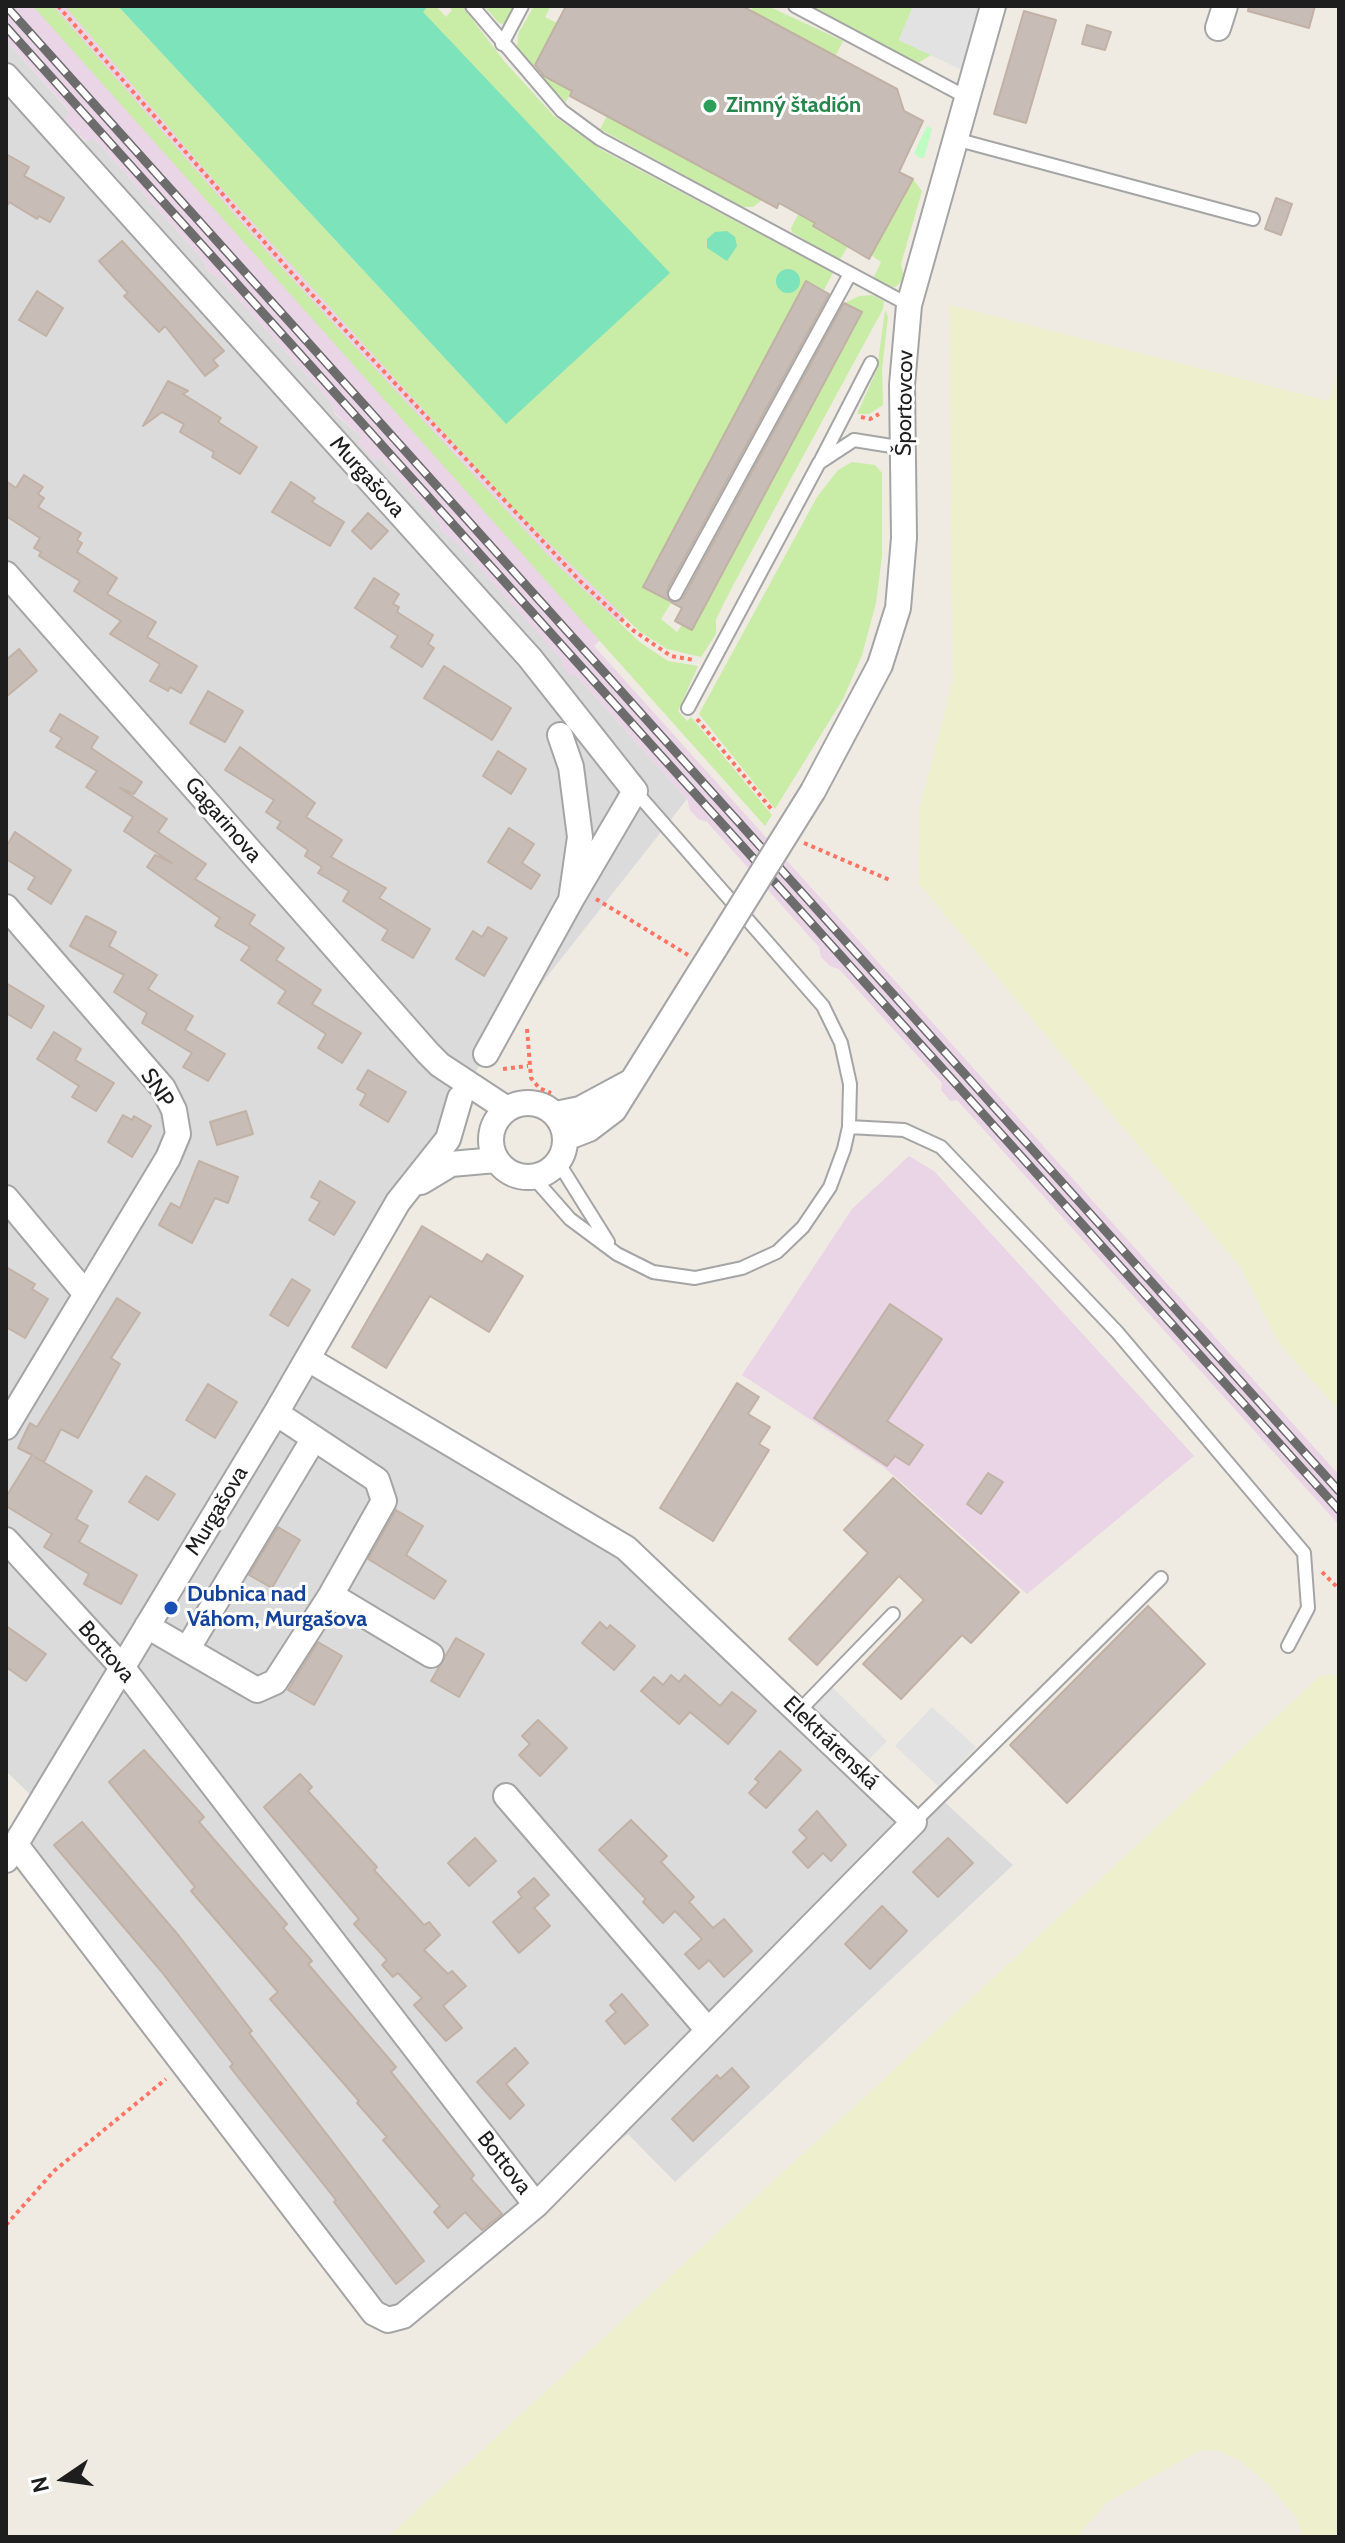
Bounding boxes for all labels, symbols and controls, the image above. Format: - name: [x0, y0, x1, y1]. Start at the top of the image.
- place label: Zimný štadión: [726, 93, 861, 119]
- marker: Zimný štadión: [701, 97, 719, 115]
- street label: Športovcov: [891, 350, 919, 456]
- street label: Murgašova: [324, 431, 410, 523]
- street label: Gagarinova: [179, 772, 267, 868]
- street label: SNP: [135, 1064, 179, 1112]
- street label: Murgašova: [180, 1461, 254, 1561]
- place label: Dubnica nad Váhom, Murgašova: [187, 1582, 367, 1634]
- marker: Dubnica nad Váhom, Murgašova: [162, 1599, 180, 1617]
- street label: Bottova: [72, 1616, 140, 1688]
- street label: Elektrárenská: [778, 1691, 884, 1795]
- street label: Bottova: [471, 2126, 537, 2200]
- north arrow: [24, 2439, 104, 2519]
- text: N: [25, 2474, 55, 2495]

